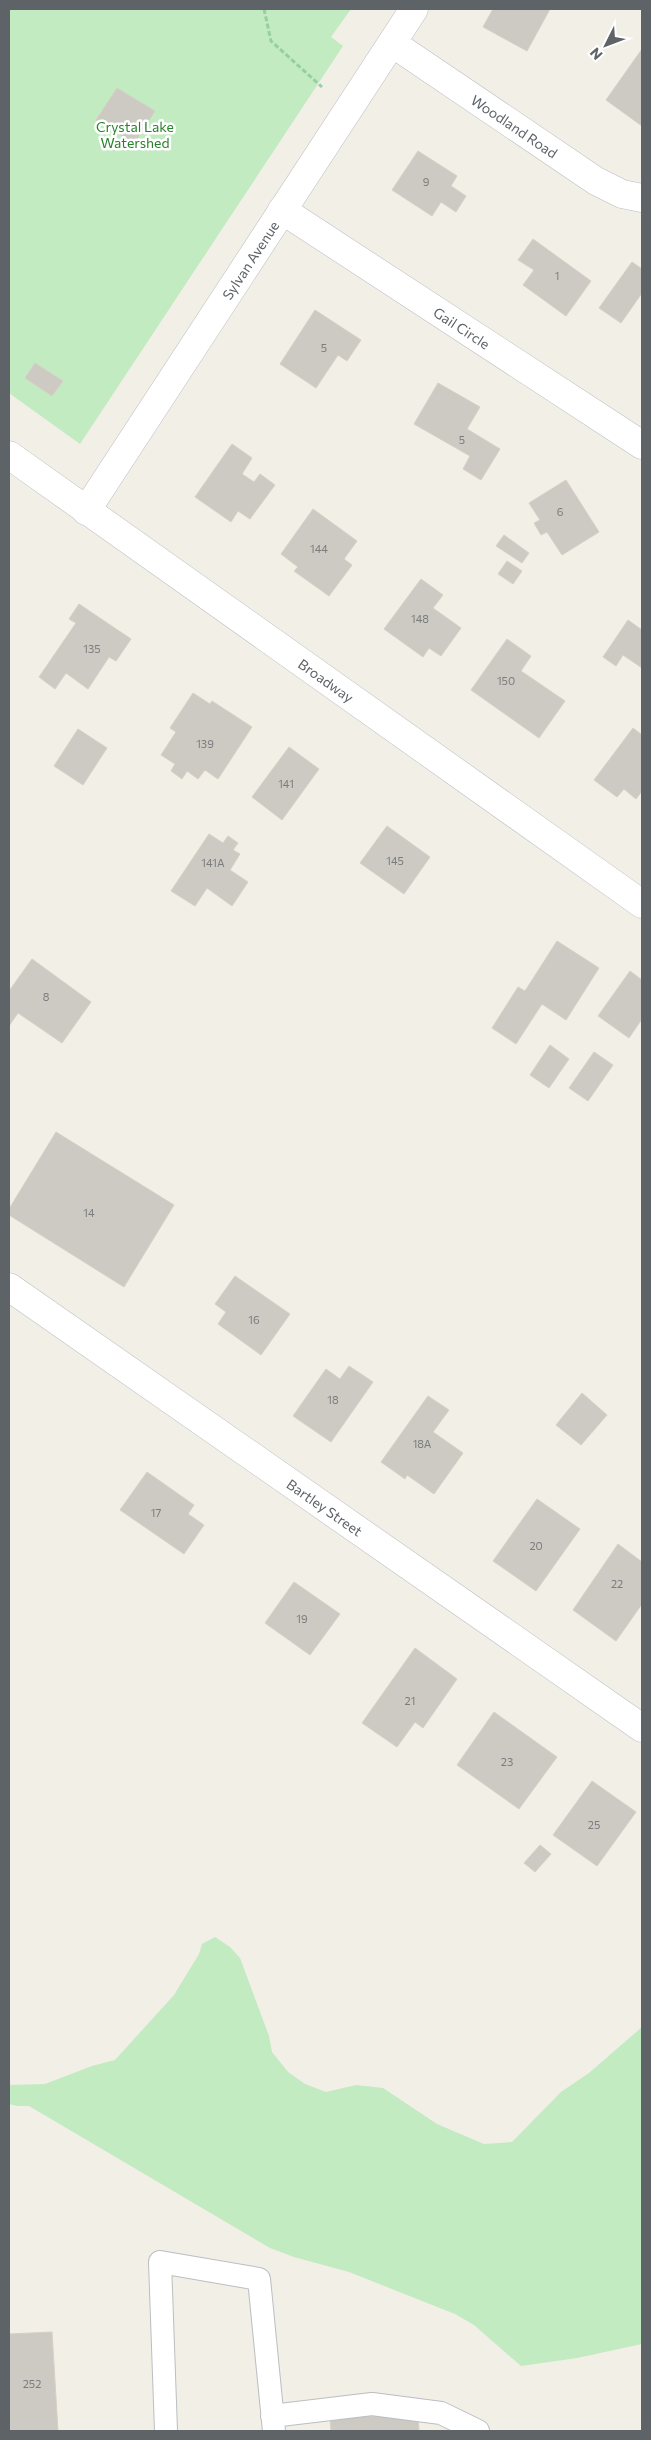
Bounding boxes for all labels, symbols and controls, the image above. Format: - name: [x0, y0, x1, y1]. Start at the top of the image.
- north arrow: [581, 20, 631, 70]
- text: N: [586, 44, 606, 64]
- street label: Woodland Road: [468, 91, 561, 161]
- park label: Crystal Lake Watershed: [96, 118, 174, 151]
- house number: 9: [423, 175, 430, 188]
- street label: Sylvan Avenue: [218, 217, 282, 302]
- house number: 1: [555, 269, 559, 282]
- street label: Gail Circle: [431, 303, 493, 352]
- house number: 5: [321, 341, 327, 354]
- house number: 5: [459, 433, 465, 446]
- house number: 6: [557, 505, 564, 518]
- house number: 144: [310, 542, 328, 555]
- house number: 148: [411, 612, 429, 625]
- house number: 135: [83, 642, 101, 655]
- street label: Broadway: [295, 655, 357, 705]
- house number: 150: [497, 674, 515, 687]
- house number: 139: [196, 737, 214, 750]
- house number: 141: [278, 777, 294, 790]
- house number: 145: [386, 854, 404, 867]
- house number: 141A: [201, 856, 225, 869]
- house number: 8: [43, 990, 50, 1003]
- house number: 14: [83, 1206, 95, 1219]
- house number: 16: [248, 1313, 260, 1326]
- house number: 18: [327, 1393, 339, 1406]
- house number: 18A: [413, 1437, 432, 1450]
- street label: Bartley Street: [284, 1475, 366, 1539]
- house number: 17: [151, 1506, 161, 1519]
- house number: 20: [529, 1539, 543, 1552]
- house number: 22: [611, 1577, 623, 1590]
- house number: 19: [296, 1612, 308, 1625]
- house number: 21: [405, 1694, 415, 1707]
- house number: 23: [501, 1755, 513, 1768]
- house number: 25: [588, 1818, 600, 1831]
- house number: 252: [23, 2377, 41, 2390]

